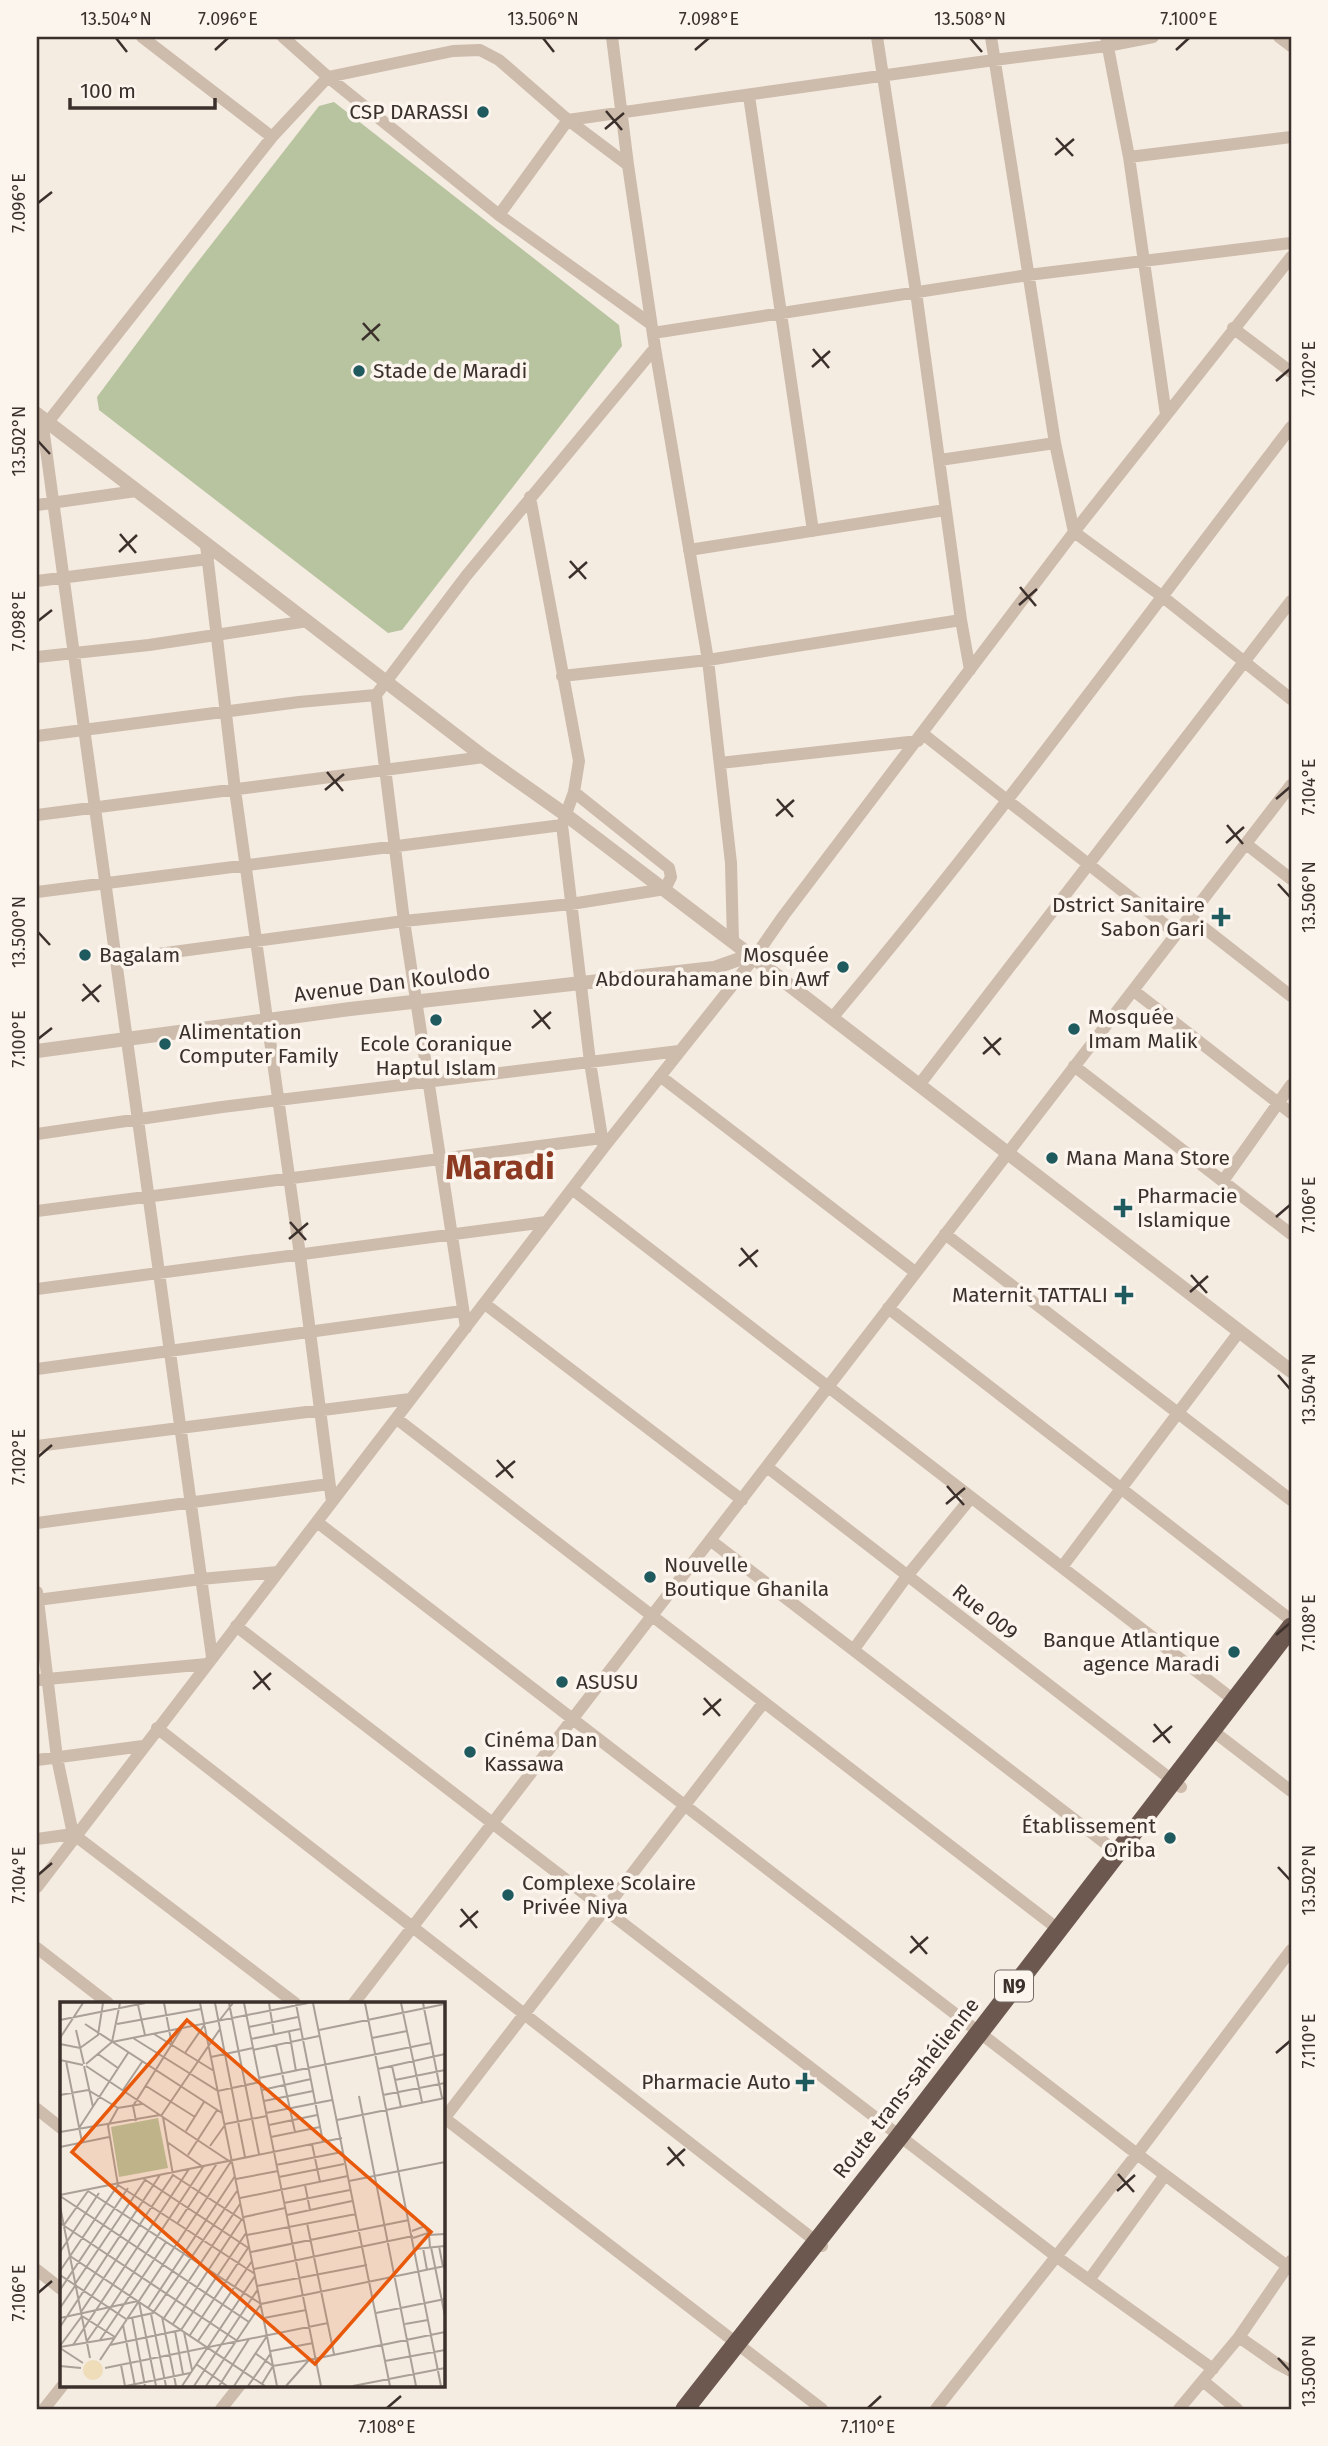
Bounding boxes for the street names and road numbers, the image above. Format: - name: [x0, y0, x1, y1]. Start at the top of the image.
- street label: Avenue Dan Koulodo: [292, 958, 492, 1008]
- street label: Rue 009: [947, 1578, 1023, 1646]
- road number: N9: [995, 1970, 1033, 2002]
- street label: Route trans-sahélienne: [827, 1992, 985, 2184]

